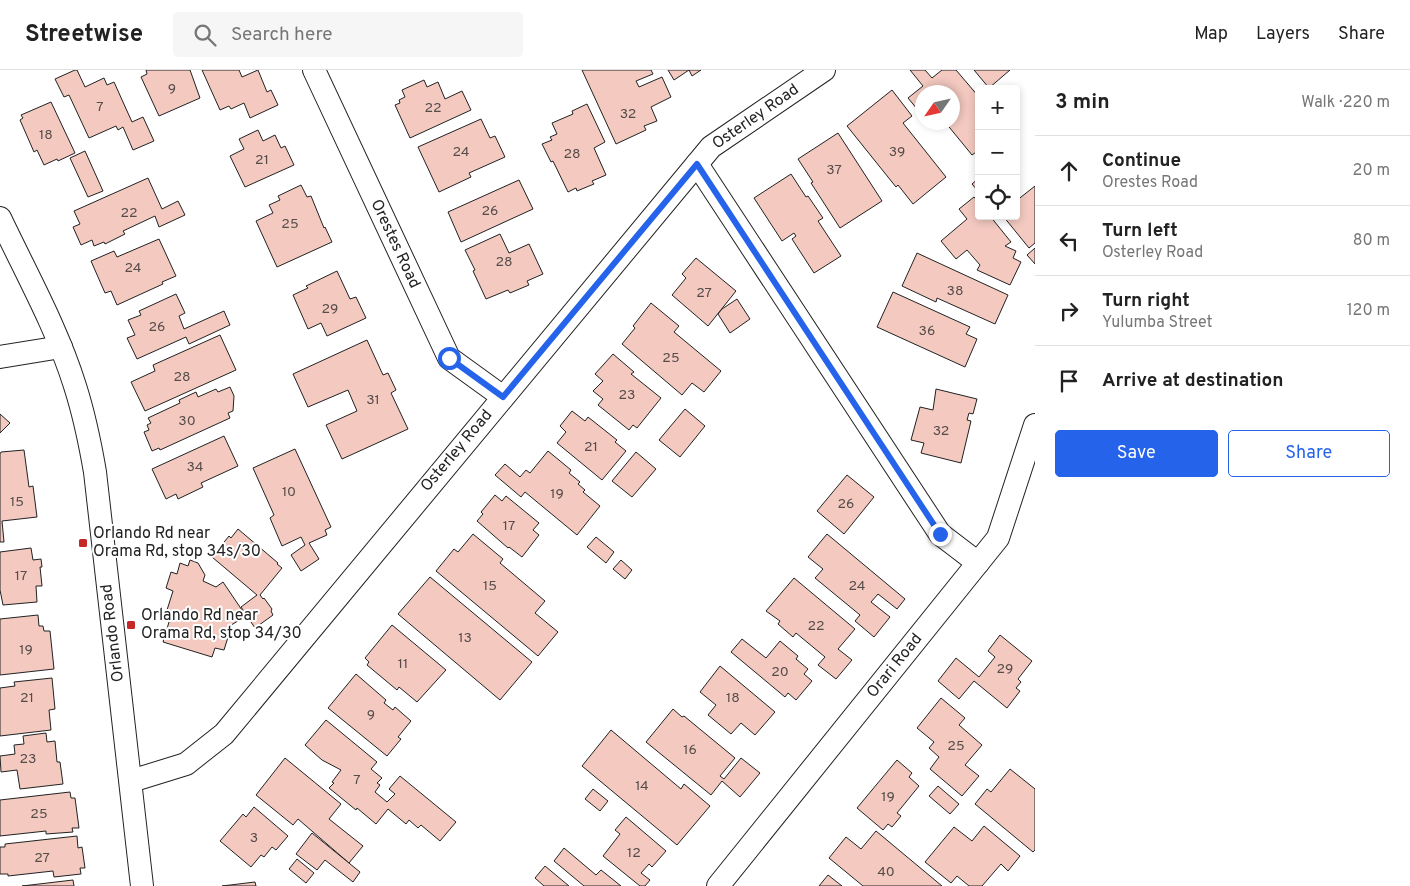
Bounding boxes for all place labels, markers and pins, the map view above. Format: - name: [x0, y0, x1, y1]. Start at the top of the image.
- place label: Orlando Rd near Orama Rd, stop 34s/30: [93, 524, 261, 562]
- marker: Orlando Rd near Orama Rd, stop 34s/30: [77, 537, 89, 549]
- place label: Orlando Rd near Orama Rd, stop 34/30: [141, 606, 302, 644]
- marker: Orlando Rd near Orama Rd, stop 34/30: [125, 619, 137, 631]

